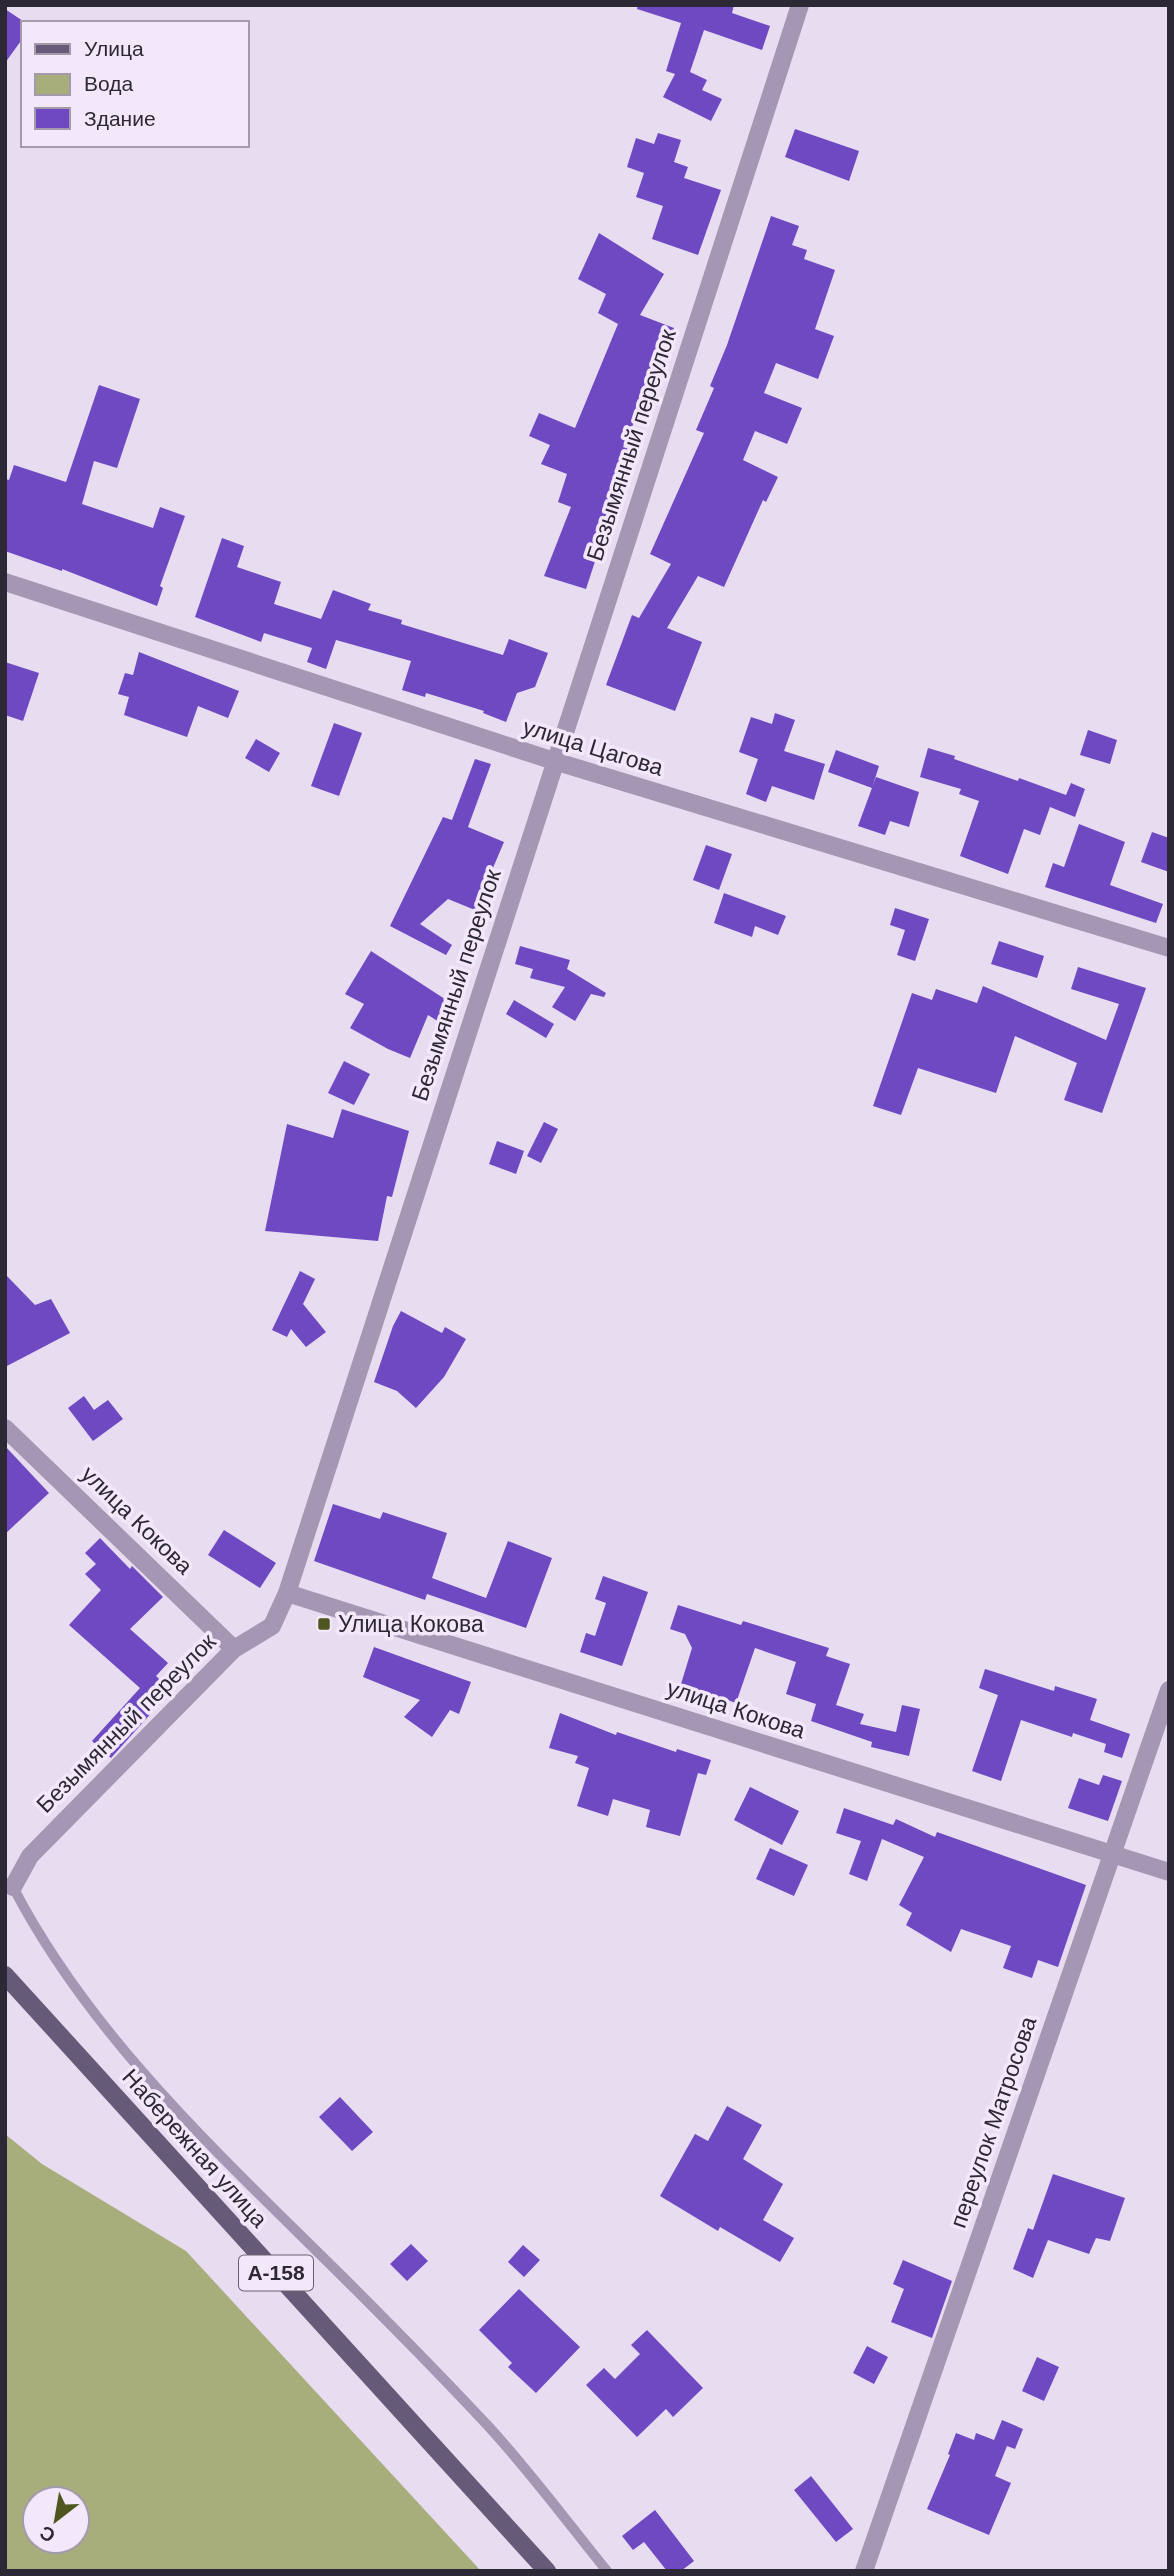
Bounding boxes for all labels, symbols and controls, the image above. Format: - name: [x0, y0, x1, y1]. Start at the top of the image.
- legend: [21, 21, 248, 147]
- text: Улица: [84, 37, 144, 60]
- text: Вода: [84, 72, 133, 95]
- text: Здание: [84, 107, 156, 130]
- street label: Безымянный переулок: [581, 325, 681, 564]
- street label: улица Цагова: [520, 713, 667, 781]
- street label: Безымянный переулок: [406, 865, 506, 1104]
- street label: улица Кокова: [76, 1461, 198, 1579]
- place label: Улица Кокова: [338, 1611, 484, 1637]
- marker: Улица Кокова: [316, 1616, 332, 1632]
- street label: Безымянный переулок: [31, 1628, 221, 1818]
- street label: улица Кокова: [664, 1674, 809, 1744]
- street label: переулок Матросова: [945, 2013, 1041, 2231]
- street label: Набережная улица: [117, 2064, 273, 2232]
- road number: А-158: [239, 2256, 313, 2290]
- north arrow: [21, 2485, 91, 2555]
- text: С: [36, 2521, 59, 2547]

